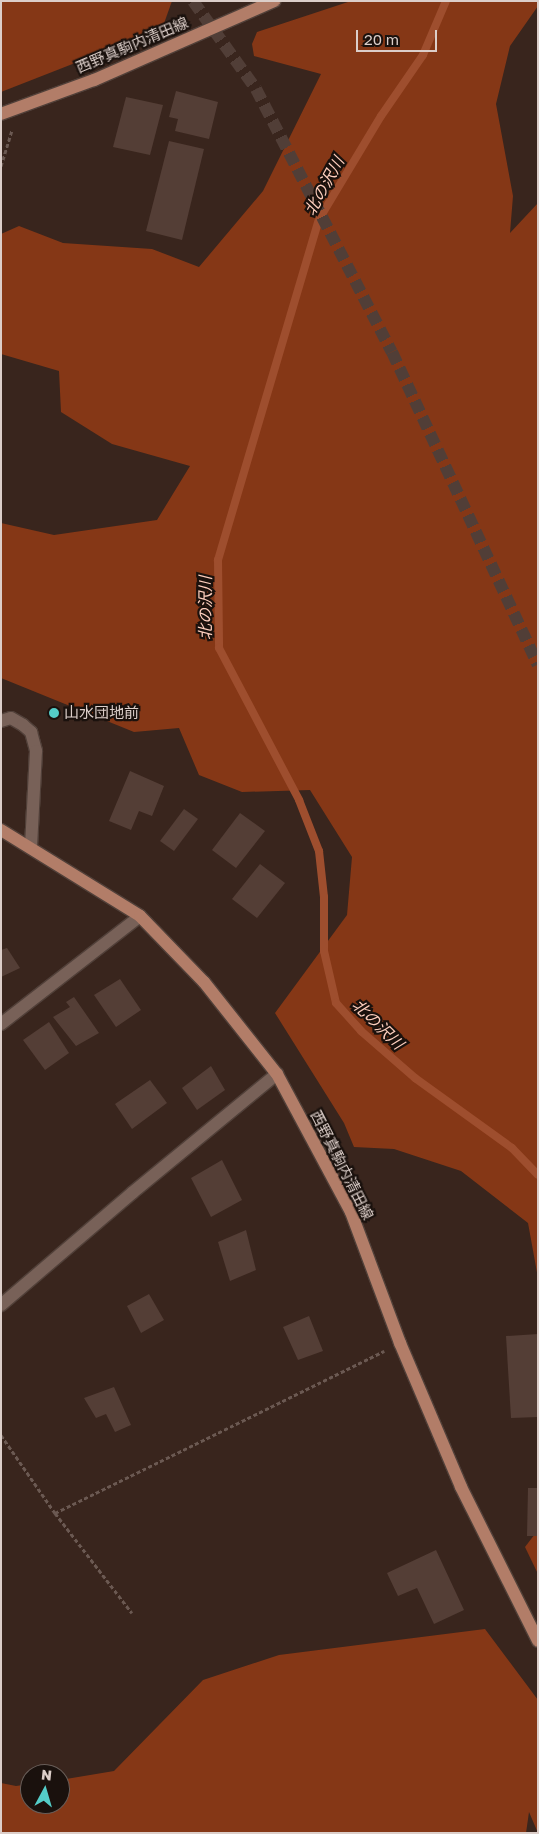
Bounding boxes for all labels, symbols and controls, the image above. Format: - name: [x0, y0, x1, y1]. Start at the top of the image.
- street label: 西野真駒内清田線: [73, 13, 191, 77]
- scale bar: [359, 20, 440, 52]
- text: 20 m: [364, 30, 399, 48]
- water label: 北の沢川: [300, 153, 348, 219]
- water label: 北の沢川: [195, 576, 215, 640]
- place label: 山水団地前: [64, 704, 139, 722]
- marker: 山水団地前: [48, 707, 60, 719]
- water label: 北の沢川: [348, 995, 408, 1053]
- street label: 西野真駒内清田線: [307, 1107, 377, 1223]
- north arrow: [20, 1764, 70, 1814]
- text: N: [40, 1766, 53, 1784]

